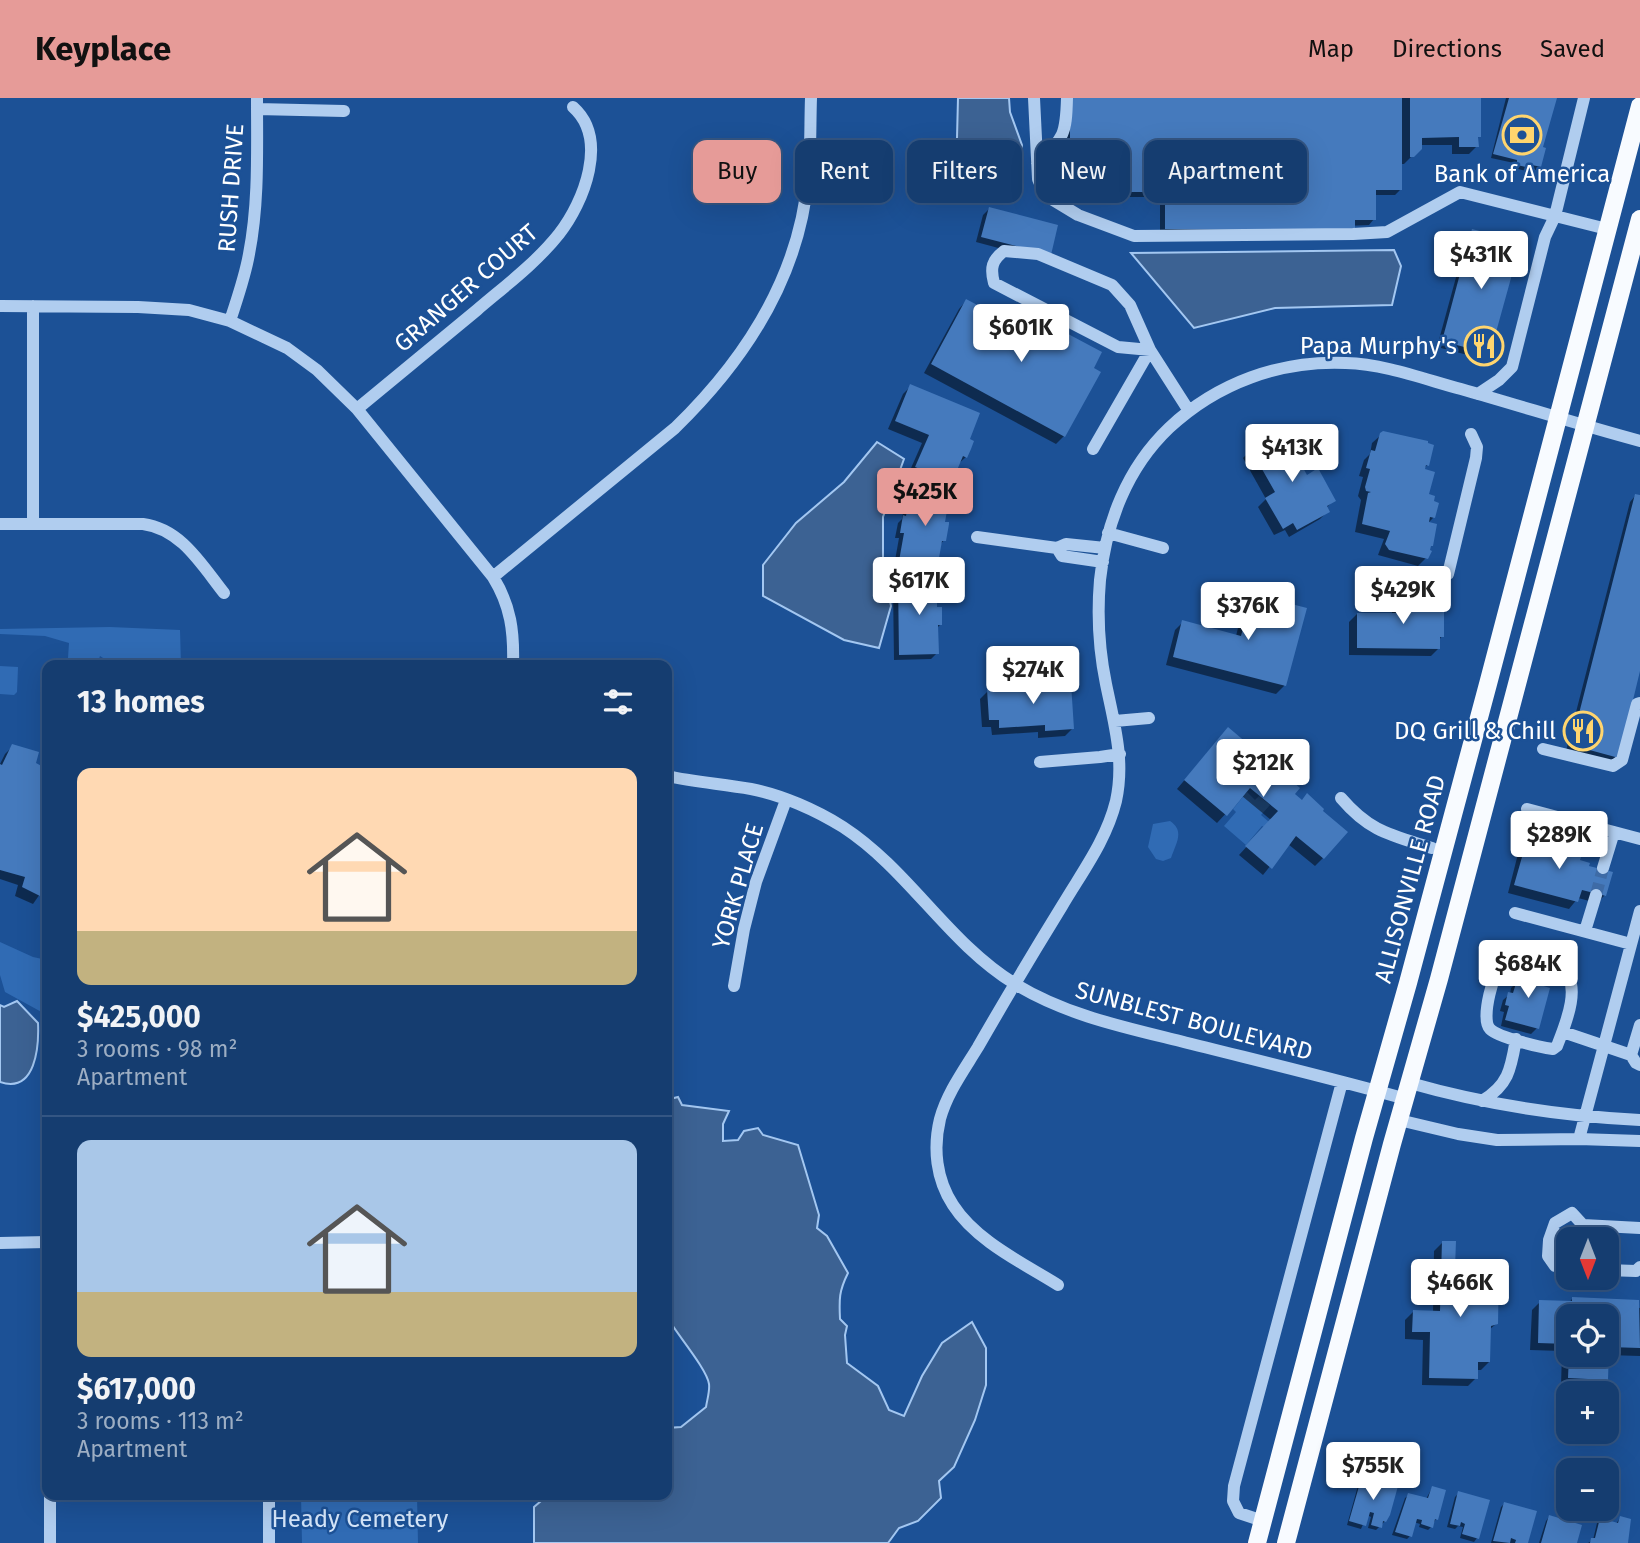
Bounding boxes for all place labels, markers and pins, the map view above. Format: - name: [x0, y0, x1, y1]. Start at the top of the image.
- bank icon: Bank of America: [1501, 114, 1543, 156]
- place label: Bank of America: [1434, 160, 1610, 188]
- pin: $431K: [1432, 232, 1530, 291]
- pin: $601K: [972, 304, 1070, 364]
- restaurant icon: Papa Murphy's: [1463, 325, 1505, 367]
- place label: Papa Murphy's: [1300, 332, 1457, 360]
- pin: $413K: [1243, 424, 1341, 484]
- pin: $425K: [876, 468, 974, 528]
- pin: $617K: [870, 558, 968, 617]
- pin: $429K: [1354, 566, 1452, 626]
- pin: $376K: [1199, 582, 1297, 642]
- pin: $274K: [984, 646, 1082, 706]
- restaurant icon: DQ Grill & Chill: [1562, 710, 1604, 752]
- place label: DQ Grill & Chill: [1394, 717, 1556, 745]
- pin: $212K: [1214, 740, 1312, 799]
- pin: $289K: [1510, 812, 1608, 871]
- pin: $684K: [1479, 940, 1577, 1000]
- pin: $466K: [1411, 1260, 1509, 1319]
- pin: $755K: [1324, 1442, 1422, 1502]

